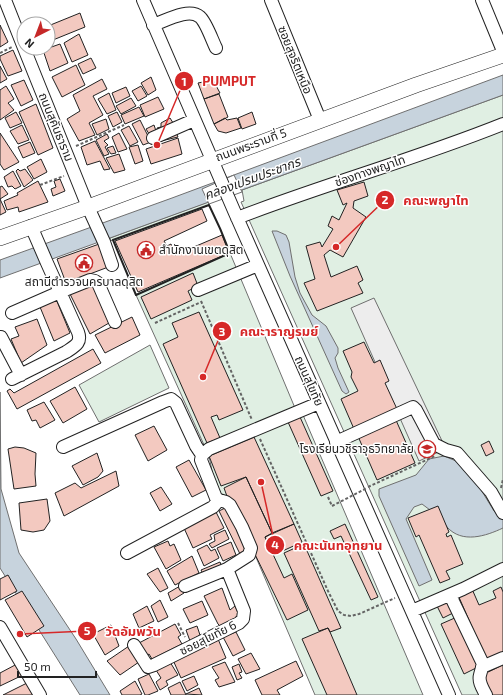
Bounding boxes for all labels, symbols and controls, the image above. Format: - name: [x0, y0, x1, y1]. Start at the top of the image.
- north arrow: [16, 16, 56, 56]
- street label: ซอยสุจริตเหนือ: [275, 24, 316, 96]
- text: N: [22, 36, 36, 51]
- callout: PUMPUT: [174, 69, 264, 94]
- text: PUMPUT: [202, 73, 256, 89]
- text: 1: [181, 74, 187, 88]
- street label: ถนนสุคันธาราม: [36, 90, 77, 163]
- street label: ถนนพระรามที่ 5: [213, 124, 288, 163]
- street label: ช่องทางพญาไท: [333, 151, 407, 189]
- water label: คลองเปรมประชากร: [202, 153, 304, 203]
- callout: คณะพญาไท: [375, 188, 476, 213]
- text: 2: [382, 192, 389, 206]
- text: คณะพญาไท: [403, 192, 469, 208]
- public building icon: สำนักงานเขตดุสิต: [136, 240, 156, 260]
- place label: สำนักงานเขตดุสิต: [159, 242, 243, 257]
- public building icon: สถานีตำรวจนครบาลดุสิต: [74, 253, 94, 273]
- place label: สถานีตำรวจนครบาลดุสิต: [25, 274, 143, 289]
- callout: คณะาราญรมย์: [212, 319, 327, 344]
- text: คณะาราญรมย์: [240, 323, 318, 339]
- text: 3: [219, 324, 226, 338]
- street label: ถนนสุโขทัย: [292, 353, 327, 408]
- school or university icon: โรงเรียนวชิราวุธวิทยาลัย: [417, 439, 437, 459]
- place label: โรงเรียนวชิราวุธวิทยาลัย: [300, 441, 414, 456]
- callout: คณะนันทอุทยาน: [265, 533, 390, 558]
- text: 4: [271, 537, 279, 551]
- text: คณะนันทอุทยาน: [294, 537, 382, 553]
- street label: ซอยสุโขทัย 6: [177, 617, 239, 658]
- callout: วัดอัมพวัน: [77, 619, 169, 644]
- text: 5: [84, 623, 91, 637]
- text: วัดอัมพวัน: [105, 623, 161, 639]
- scale bar: [18, 653, 96, 679]
- text: 50 m: [24, 659, 51, 673]

